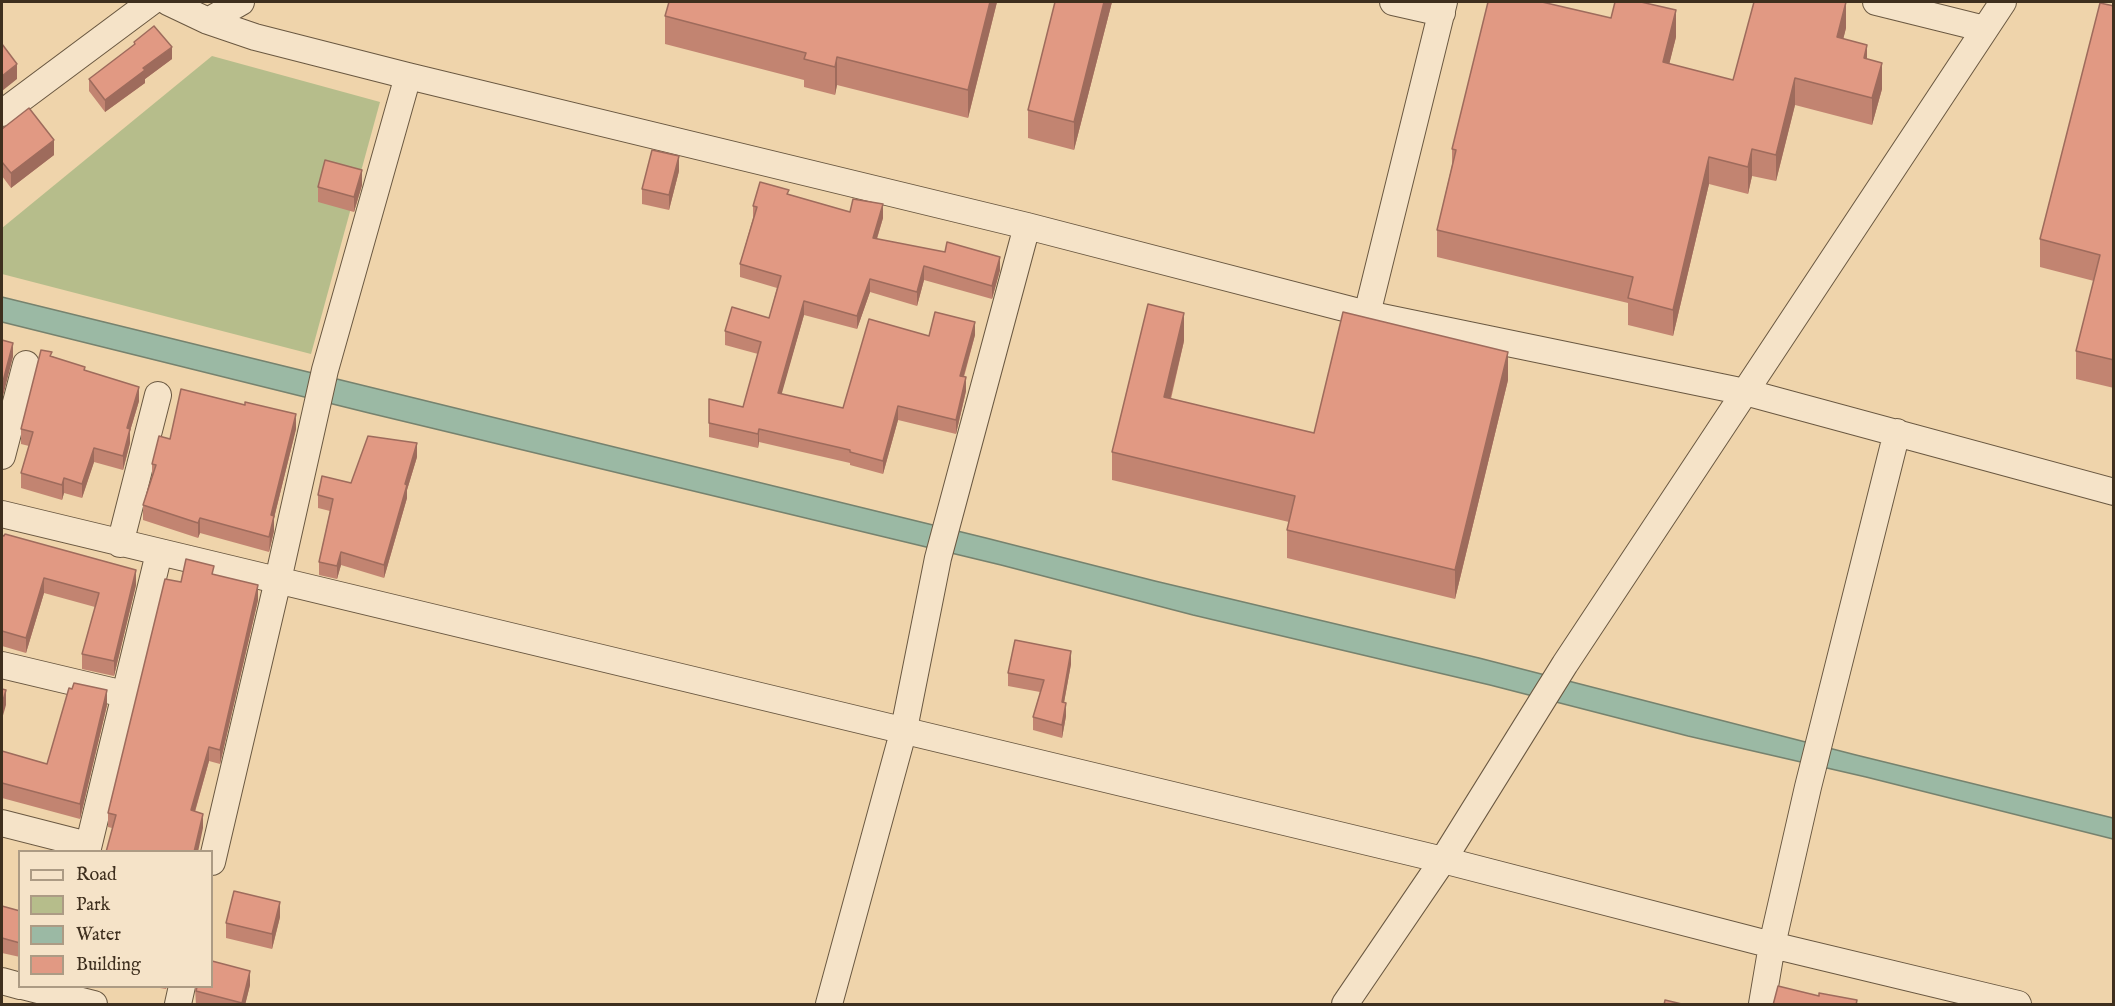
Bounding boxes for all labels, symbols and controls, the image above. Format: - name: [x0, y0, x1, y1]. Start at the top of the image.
- legend: [18, 850, 213, 988]
- text: Road: [76, 864, 117, 887]
- text: Park: [76, 894, 110, 917]
- text: Water: [76, 924, 121, 947]
- text: Building: [76, 954, 141, 977]

